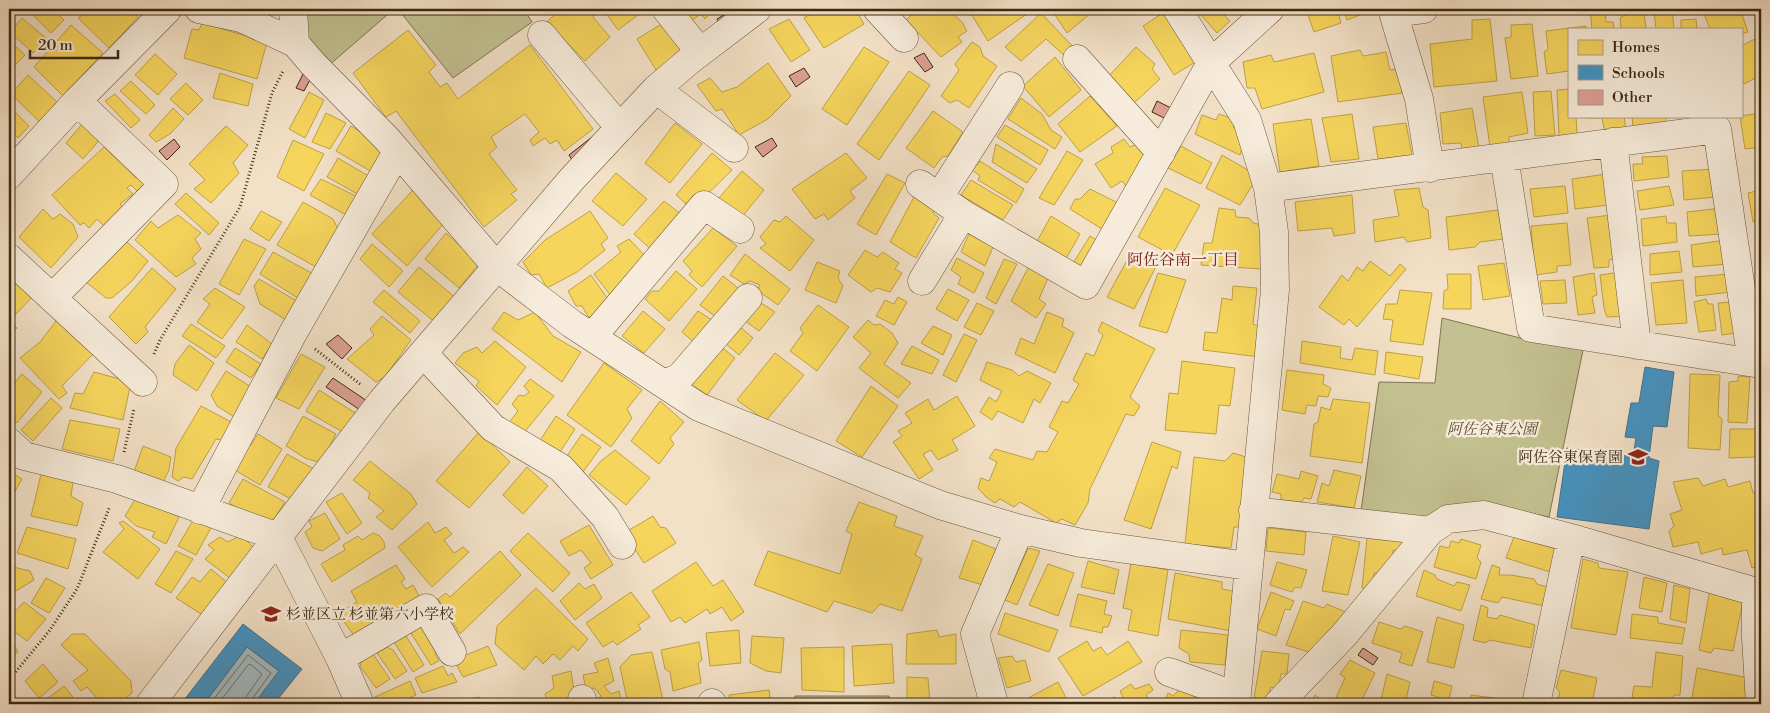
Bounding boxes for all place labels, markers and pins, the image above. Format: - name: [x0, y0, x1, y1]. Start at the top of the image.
- school or university icon: 阿佐谷東保育園: [1627, 446, 1649, 468]
- place label: 阿佐谷東保育園: [1518, 448, 1623, 467]
- school or university icon: 杉並区立 杉並第六小学校: [260, 603, 282, 625]
- place label: 杉並区立 杉並第六小学校: [286, 605, 454, 624]

